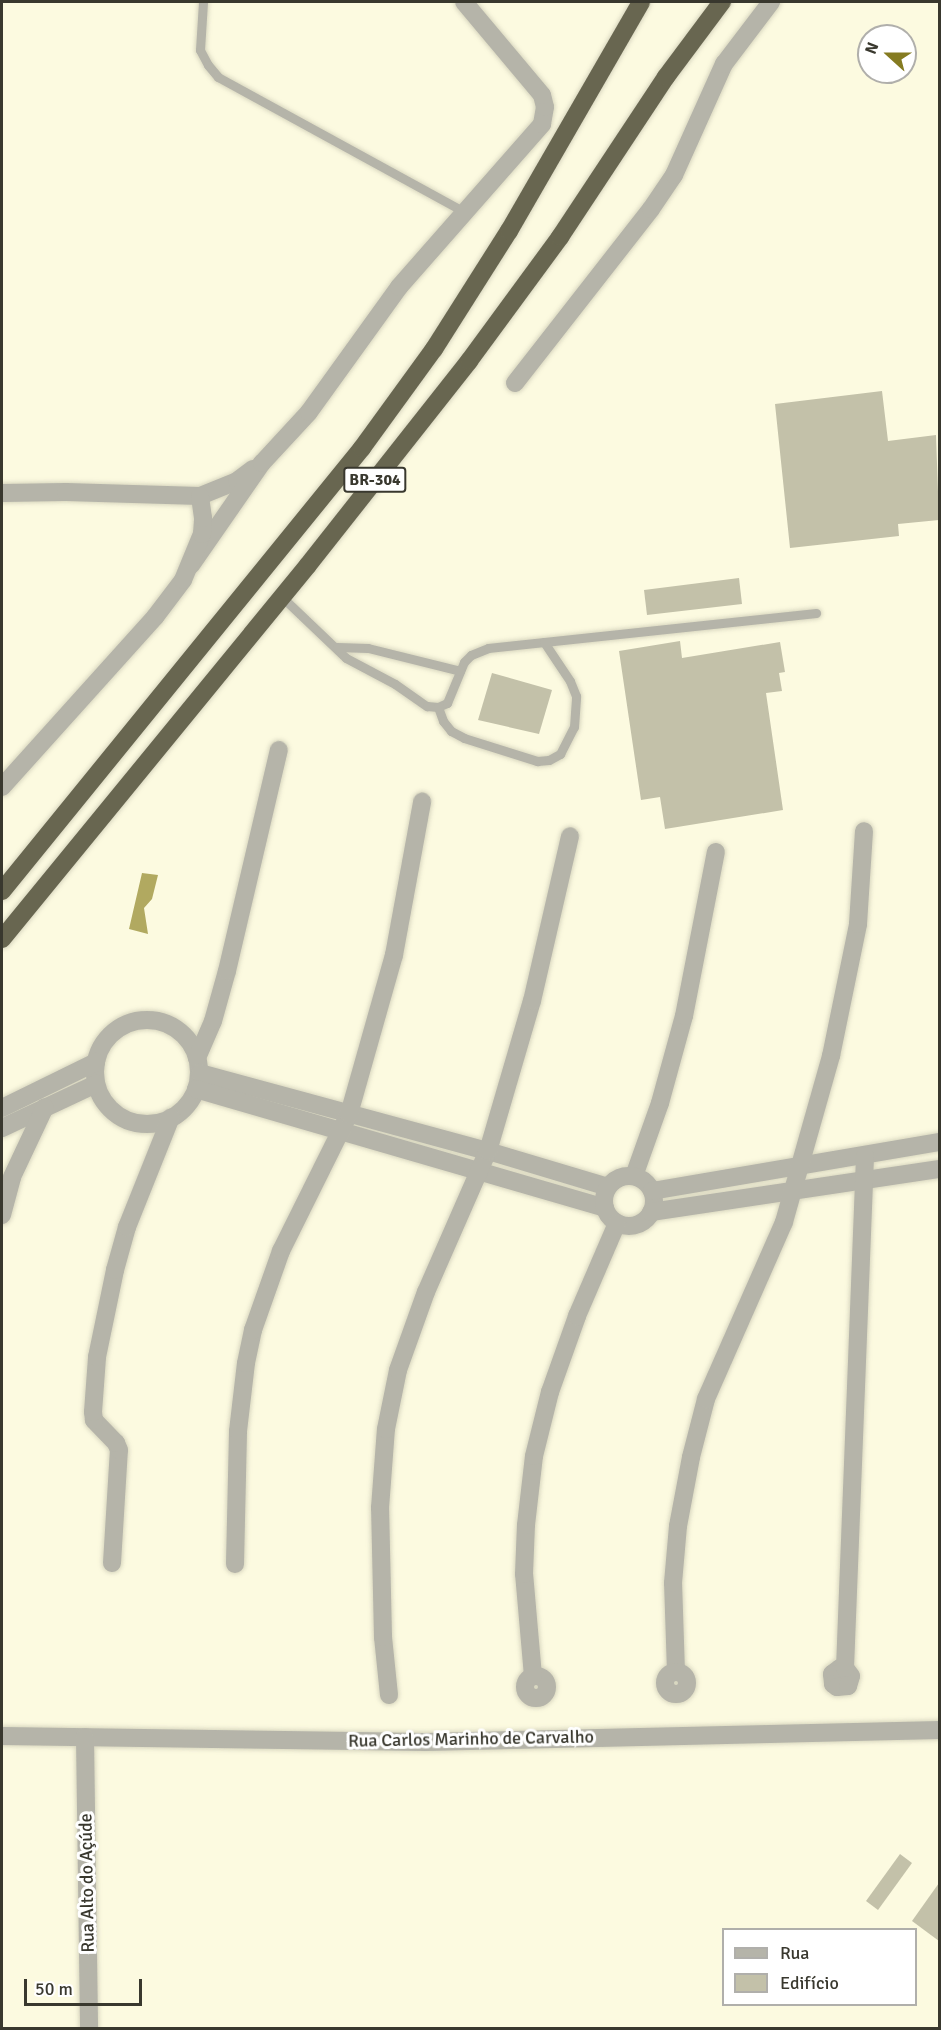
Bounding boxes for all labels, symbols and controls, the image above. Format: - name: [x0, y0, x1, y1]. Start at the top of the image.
- north arrow: [857, 24, 917, 84]
- text: N: [861, 39, 883, 57]
- road number: BR-304: [342, 467, 408, 493]
- street label: Rua Carlos Marinho de Carvalho: [348, 1726, 594, 1752]
- street label: Rua Alto do Açúde: [75, 1813, 99, 1953]
- legend: [722, 1928, 917, 2006]
- text: Rua: [780, 1942, 809, 1964]
- scale bar: [27, 1967, 146, 2005]
- text: Edifício: [780, 1972, 839, 1994]
- text: 50 m: [35, 1978, 73, 2000]

